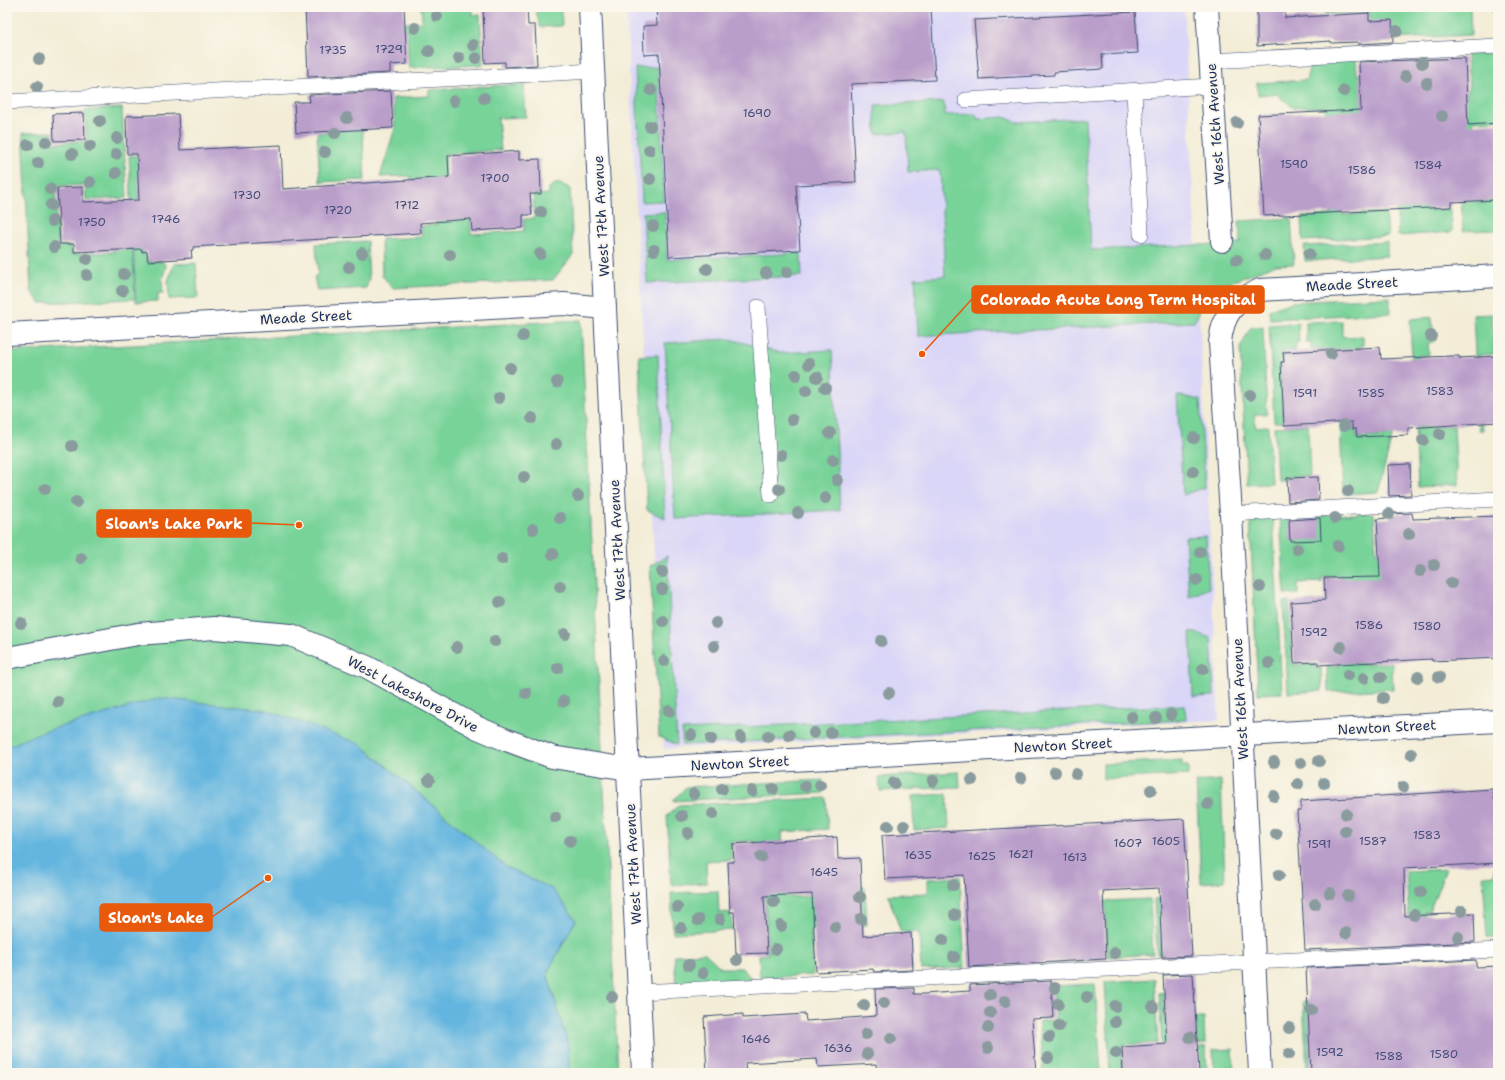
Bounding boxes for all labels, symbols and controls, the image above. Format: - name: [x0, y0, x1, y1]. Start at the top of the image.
- house number: 1729: [375, 41, 403, 57]
- house number: 1735: [319, 42, 347, 58]
- street label: West 16th Avenue: [1202, 63, 1228, 185]
- house number: 1690: [743, 105, 771, 121]
- street label: West 17th Avenue: [589, 155, 613, 277]
- house number: 1590: [1280, 156, 1308, 172]
- house number: 1584: [1414, 157, 1442, 173]
- house number: 1586: [1348, 162, 1376, 178]
- house number: 1700: [480, 170, 510, 186]
- house number: 1730: [233, 187, 261, 203]
- house number: 1712: [395, 197, 419, 213]
- house number: 1720: [324, 202, 352, 218]
- house number: 1746: [152, 211, 180, 227]
- house number: 1750: [78, 214, 106, 230]
- street label: Meade Street: [1305, 273, 1399, 295]
- callout: Colorado Acute Long Term Hospital: [972, 286, 1264, 313]
- text: Colorado Acute Long Term Hospital: [980, 290, 1256, 310]
- street label: Meade Street: [259, 306, 353, 328]
- house number: 1583: [1426, 383, 1454, 399]
- house number: 1591: [1293, 385, 1317, 401]
- house number: 1585: [1357, 385, 1385, 401]
- street label: West 17th Avenue: [605, 479, 629, 601]
- callout: Sloan's Lake Park: [97, 510, 251, 537]
- text: Sloan's Lake Park: [105, 514, 243, 534]
- house number: 1586: [1355, 617, 1383, 633]
- house number: 1580: [1413, 618, 1441, 634]
- house number: 1592: [1300, 624, 1328, 640]
- street label: West 16th Avenue: [1228, 638, 1252, 760]
- street label: West Lakeshore Drive: [344, 652, 482, 736]
- street label: Newton Street: [1337, 715, 1437, 739]
- street label: Newton Street: [1013, 733, 1113, 757]
- street label: Newton Street: [690, 751, 790, 775]
- street label: West 17th Avenue: [621, 803, 645, 925]
- house number: 1583: [1413, 827, 1441, 843]
- house number: 1605: [1152, 833, 1180, 849]
- house number: 1587: [1359, 833, 1387, 849]
- house number: 1607: [1114, 835, 1142, 851]
- house number: 1591: [1307, 836, 1331, 852]
- house number: 1621: [1008, 846, 1034, 862]
- house number: 1635: [904, 847, 932, 863]
- house number: 1625: [968, 848, 996, 864]
- house number: 1613: [1063, 849, 1087, 865]
- house number: 1645: [810, 864, 838, 880]
- callout: Sloan's Lake: [100, 904, 212, 931]
- text: Sloan's Lake: [108, 908, 204, 928]
- house number: 1646: [741, 1031, 771, 1047]
- house number: 1636: [824, 1040, 852, 1056]
- house number: 1592: [1316, 1044, 1344, 1060]
- house number: 1580: [1430, 1046, 1458, 1062]
- house number: 1588: [1375, 1048, 1403, 1064]

